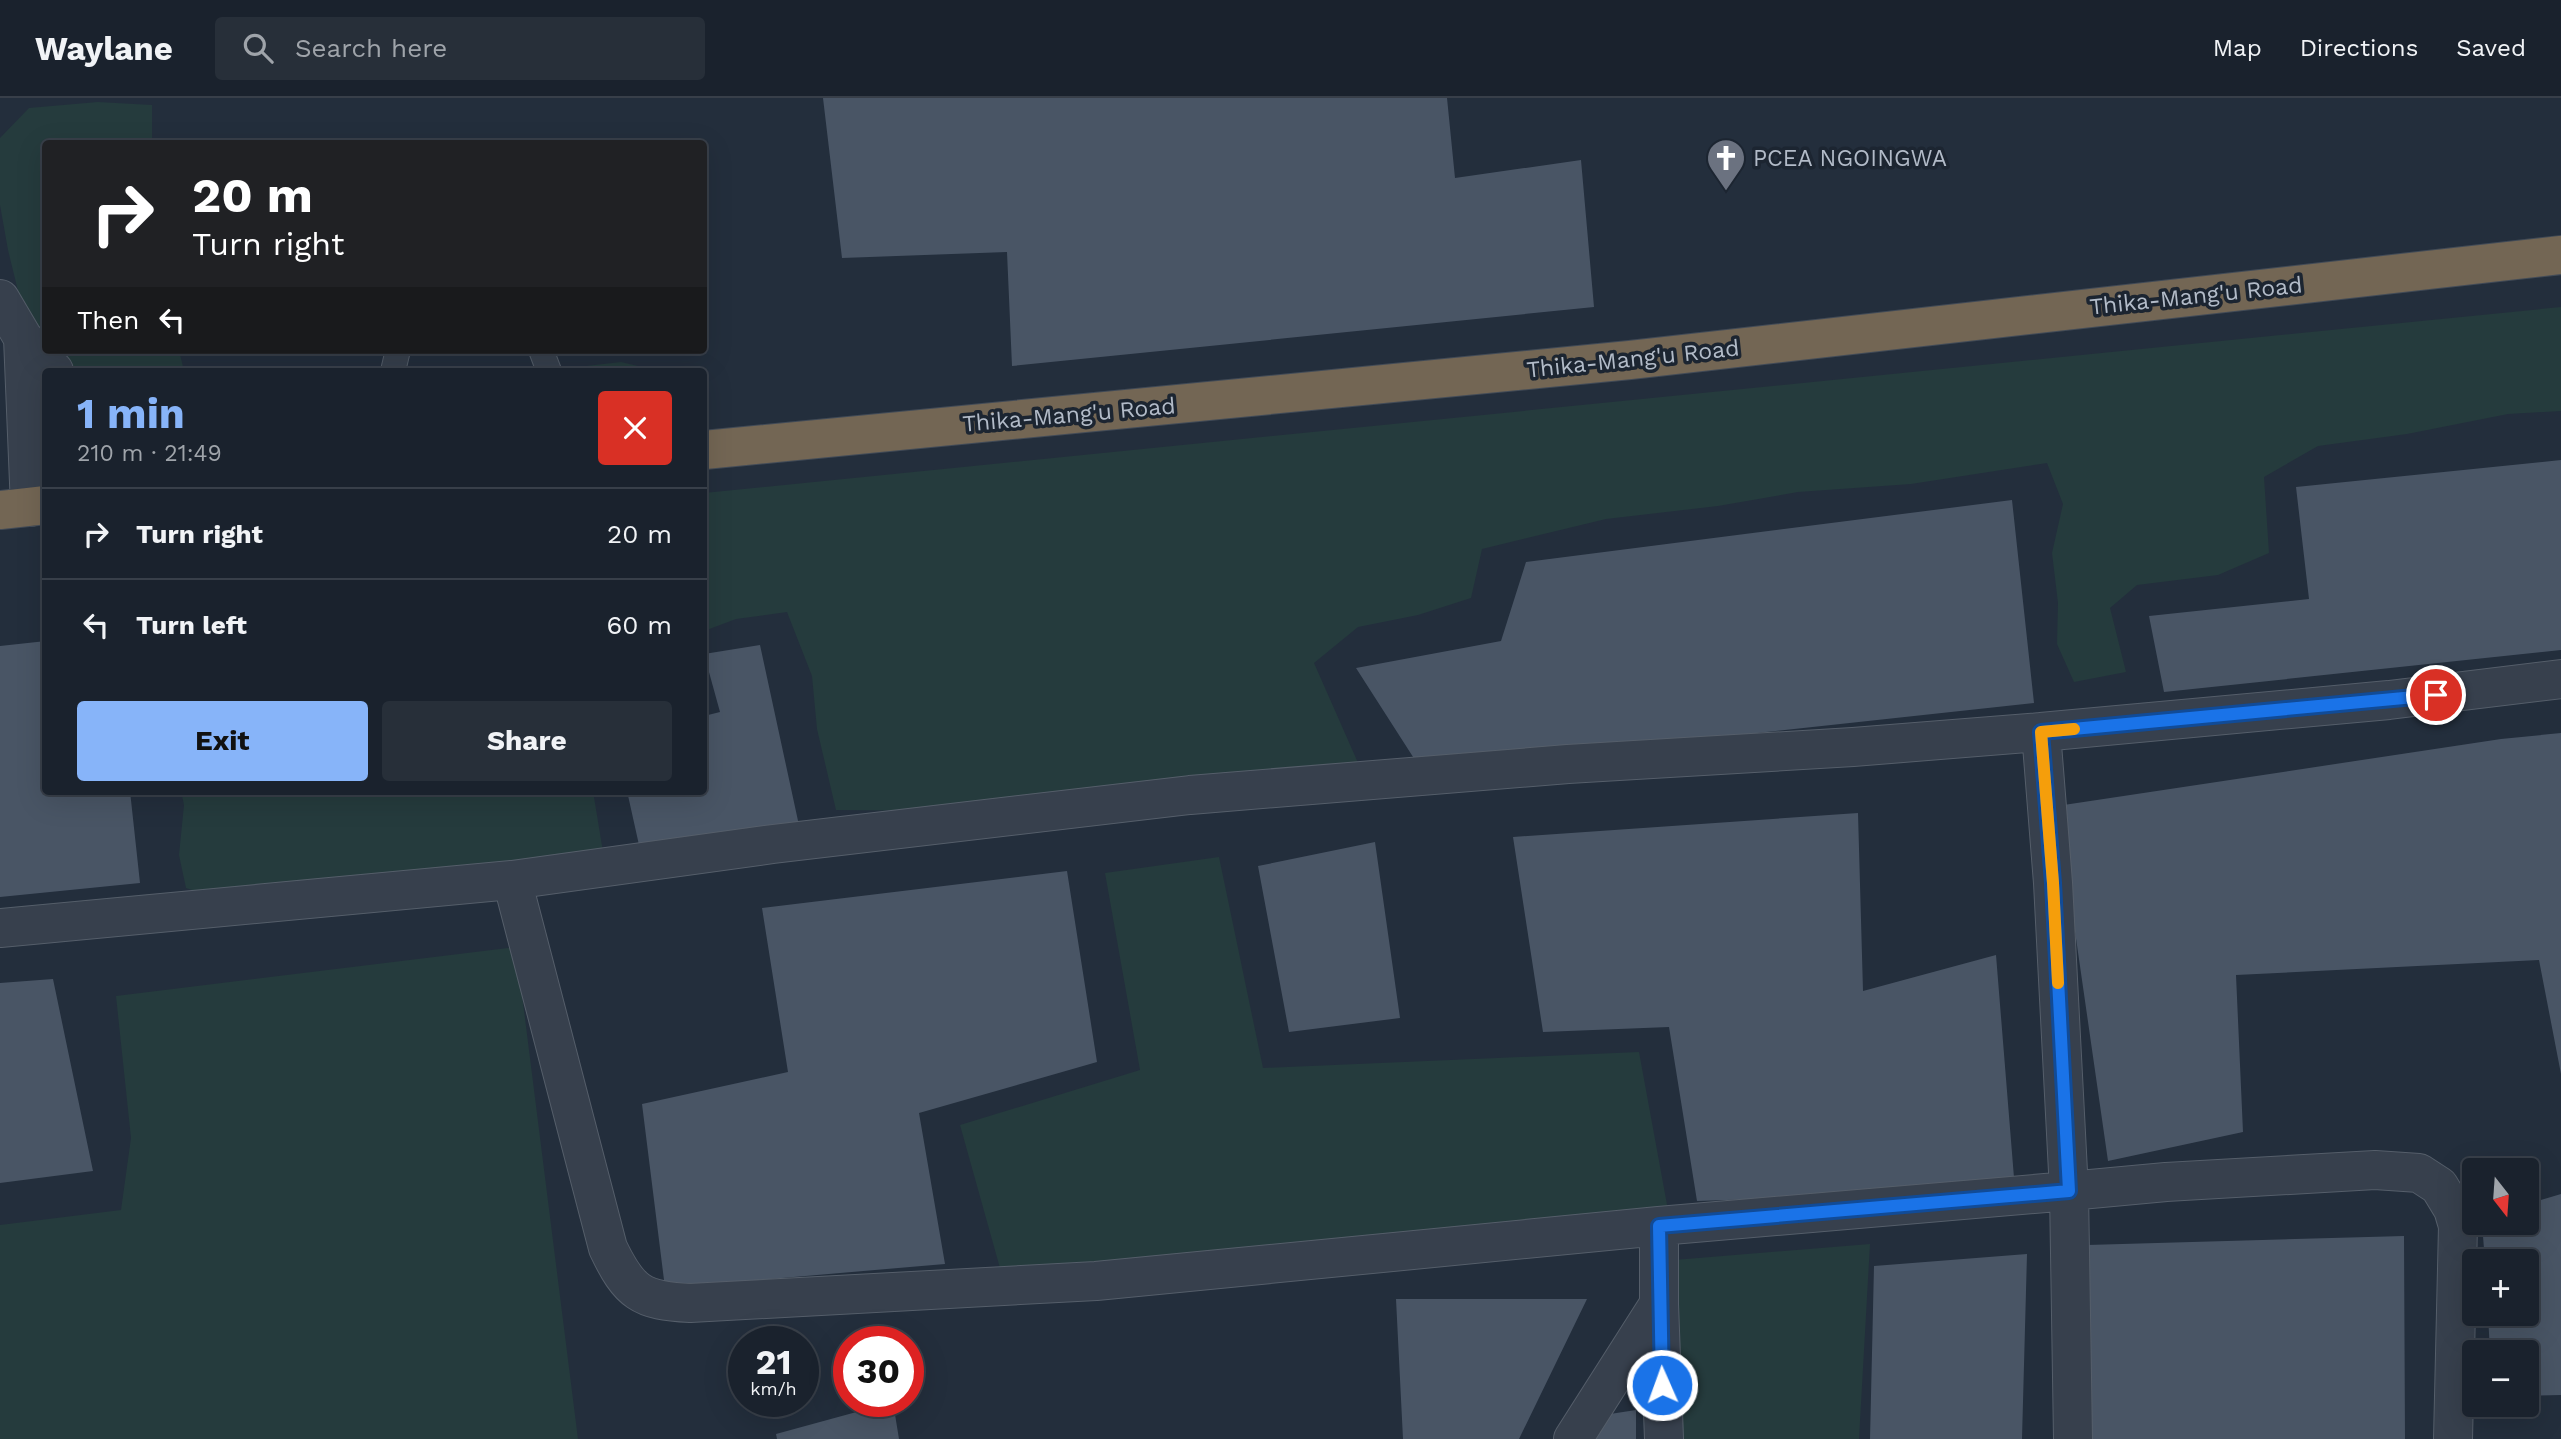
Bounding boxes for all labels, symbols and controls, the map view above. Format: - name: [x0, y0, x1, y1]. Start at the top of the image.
- search box: [215, 17, 705, 80]
- text: Waylane: [35, 29, 173, 68]
- icon: search: [239, 29, 277, 67]
- text: Search here: [295, 33, 447, 63]
- text: Map: [2213, 34, 2262, 62]
- text: Directions: [2300, 34, 2418, 62]
- text: Saved: [2456, 34, 2526, 62]
- church icon: PCEA NGOINGWA: [1705, 137, 1747, 192]
- place label: PCEA NGOINGWA: [1753, 145, 1947, 172]
- text: 20 m: [192, 166, 313, 224]
- icon: right: [77, 168, 168, 259]
- text: Turn right: [192, 225, 344, 263]
- street label: Thika-Mang'u Road: [2088, 271, 2304, 321]
- icon: left: [153, 301, 191, 339]
- text: Then: [77, 305, 139, 335]
- street label: Thika-Mang'u Road: [1525, 334, 1741, 384]
- text: 1 min: [77, 389, 185, 438]
- button: close: [598, 391, 672, 465]
- street label: Thika-Mang'u Road: [961, 392, 1177, 438]
- text: 210 m · 21:49: [77, 440, 222, 467]
- icon: right: [77, 515, 115, 553]
- text: Turn right: [136, 519, 263, 549]
- text: 20 m: [607, 519, 672, 549]
- icon: left: [77, 606, 115, 644]
- text: Turn left: [136, 610, 247, 640]
- text: 60 m: [606, 610, 672, 640]
- pin: [2406, 665, 2466, 725]
- icon: arrive: [2417, 676, 2455, 714]
- button: Exit: [77, 701, 368, 781]
- button: Share: [382, 701, 672, 781]
- north arrow: [2462, 1158, 2539, 1236]
- map controls: [2462, 1158, 2539, 1417]
- button: +: [2462, 1249, 2539, 1326]
- speed limit sign: 30: [833, 1326, 924, 1417]
- button: −: [2462, 1340, 2539, 1417]
- text: 21: [756, 1341, 791, 1383]
- position arrow: [1625, 1348, 1699, 1422]
- text: km/h: [750, 1378, 797, 1399]

